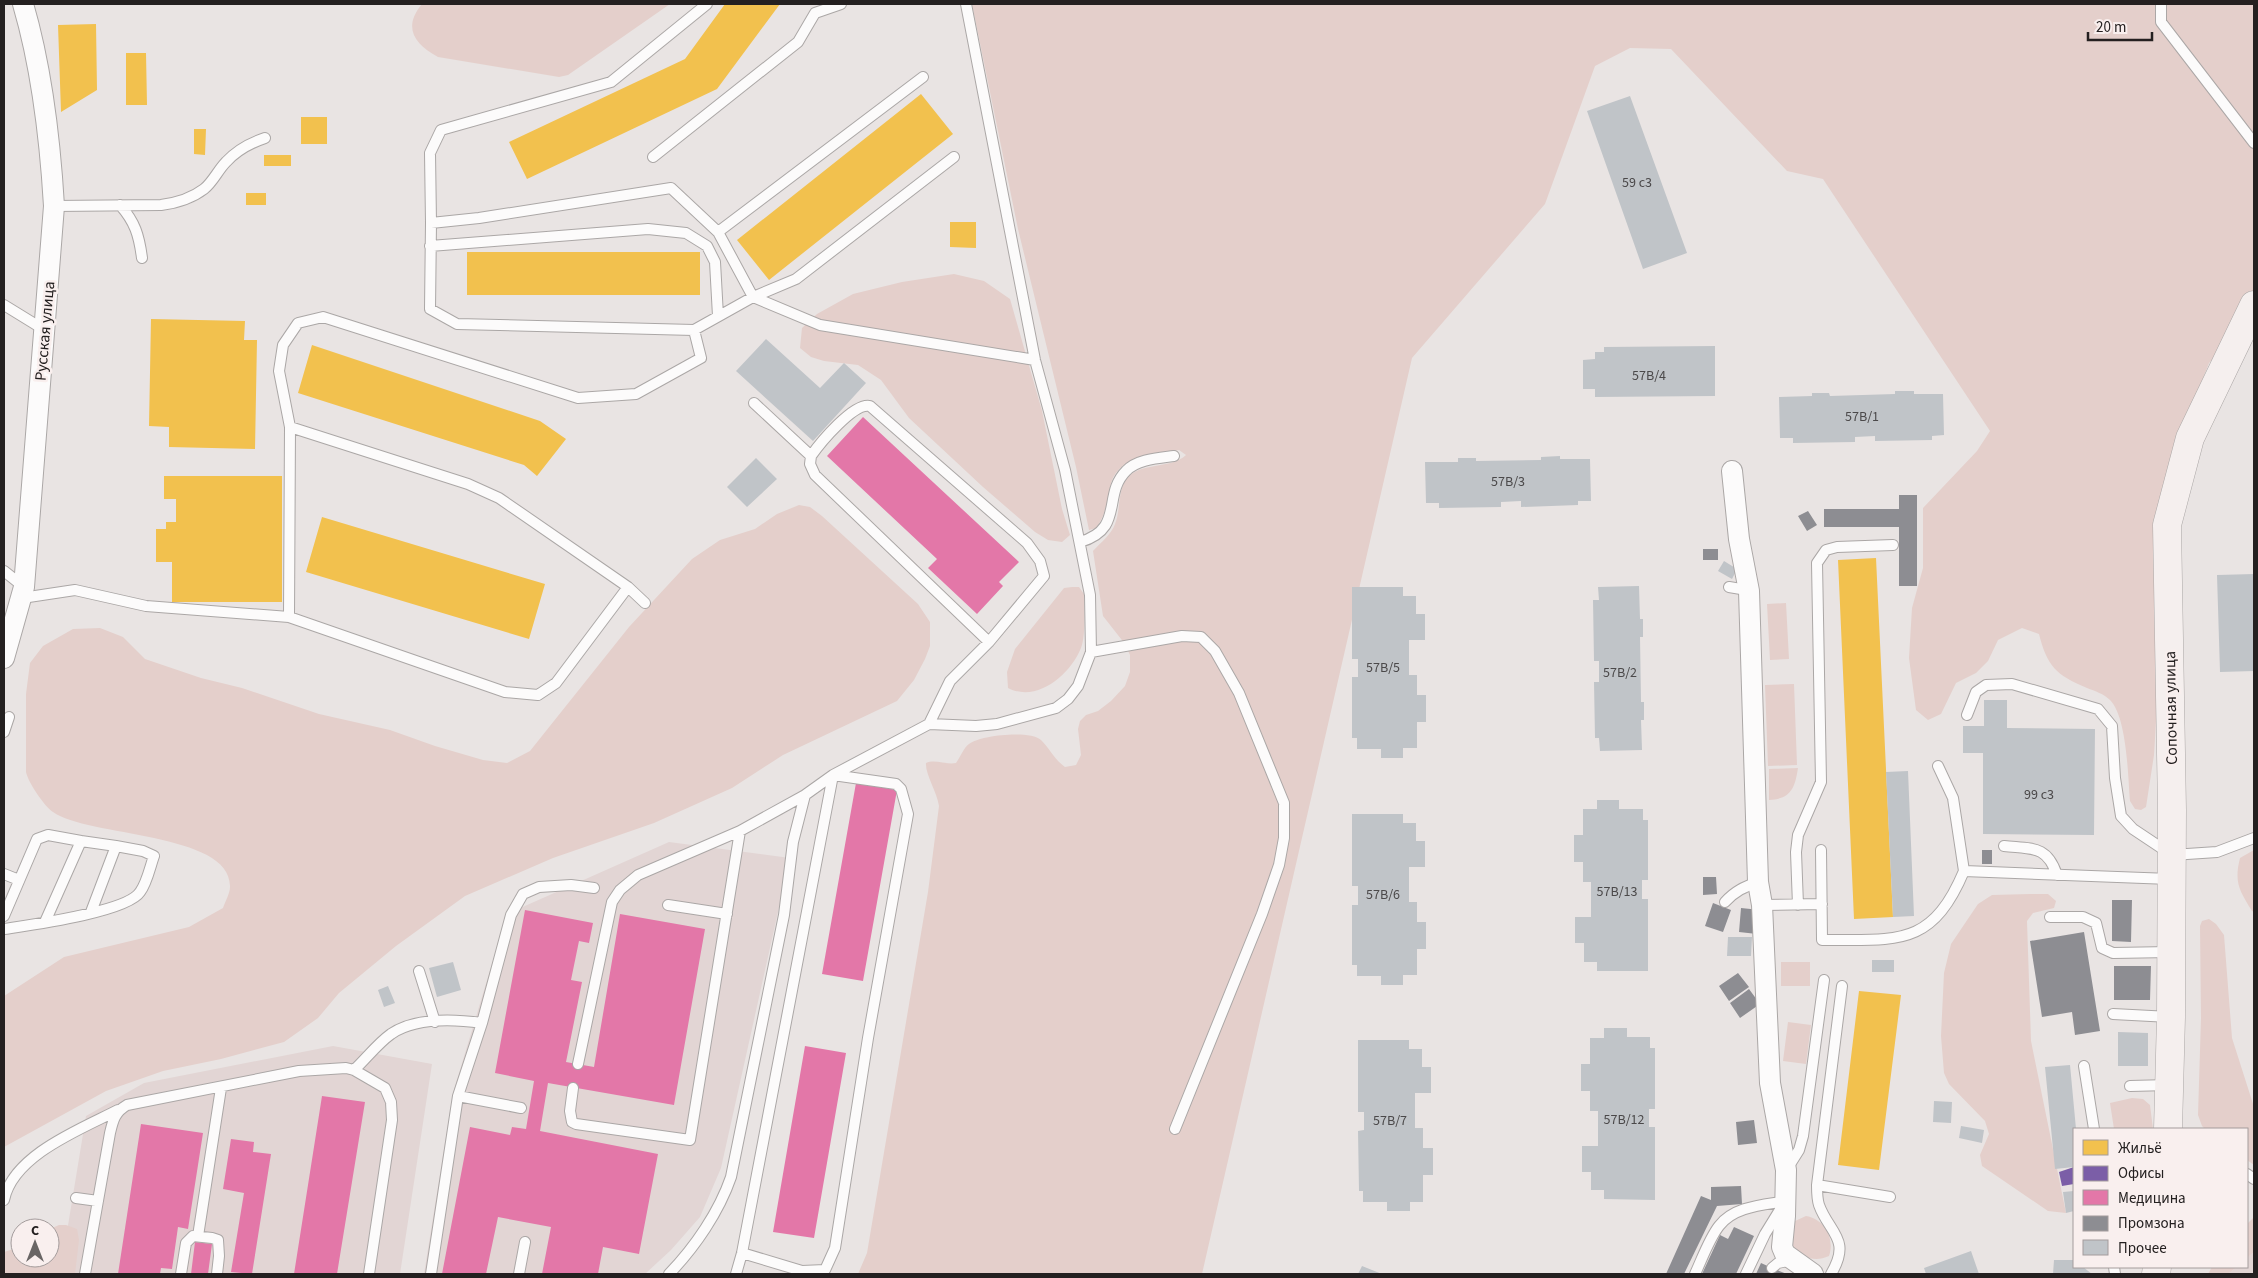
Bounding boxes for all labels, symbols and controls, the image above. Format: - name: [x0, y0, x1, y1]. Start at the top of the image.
- scale bar: [2088, 10, 2152, 42]
- text: 20 m: [2096, 17, 2126, 38]
- house number: 59 с3: [1622, 173, 1652, 193]
- street label: Русская улица: [30, 280, 60, 382]
- house number: 57В/4: [1632, 366, 1666, 386]
- house number: 57В/1: [1845, 407, 1879, 427]
- house number: 57В/3: [1491, 472, 1525, 492]
- street label: Сопочная улица: [2159, 651, 2183, 765]
- house number: 57В/5: [1366, 658, 1400, 678]
- house number: 57В/2: [1603, 663, 1637, 683]
- house number: 99 с3: [2024, 785, 2054, 805]
- house number: 57В/13: [1597, 882, 1638, 902]
- house number: 57В/6: [1366, 885, 1400, 905]
- house number: 57В/12: [1604, 1110, 1645, 1130]
- house number: 57В/7: [1373, 1111, 1407, 1131]
- legend: [2073, 1128, 2248, 1268]
- text: Жильё: [2118, 1138, 2162, 1159]
- text: Офисы: [2118, 1163, 2164, 1184]
- text: Медицина: [2118, 1188, 2186, 1209]
- text: Промзона: [2118, 1213, 2185, 1234]
- north arrow: [10, 1218, 60, 1268]
- text: С: [31, 1221, 39, 1241]
- text: Прочее: [2118, 1238, 2167, 1259]

